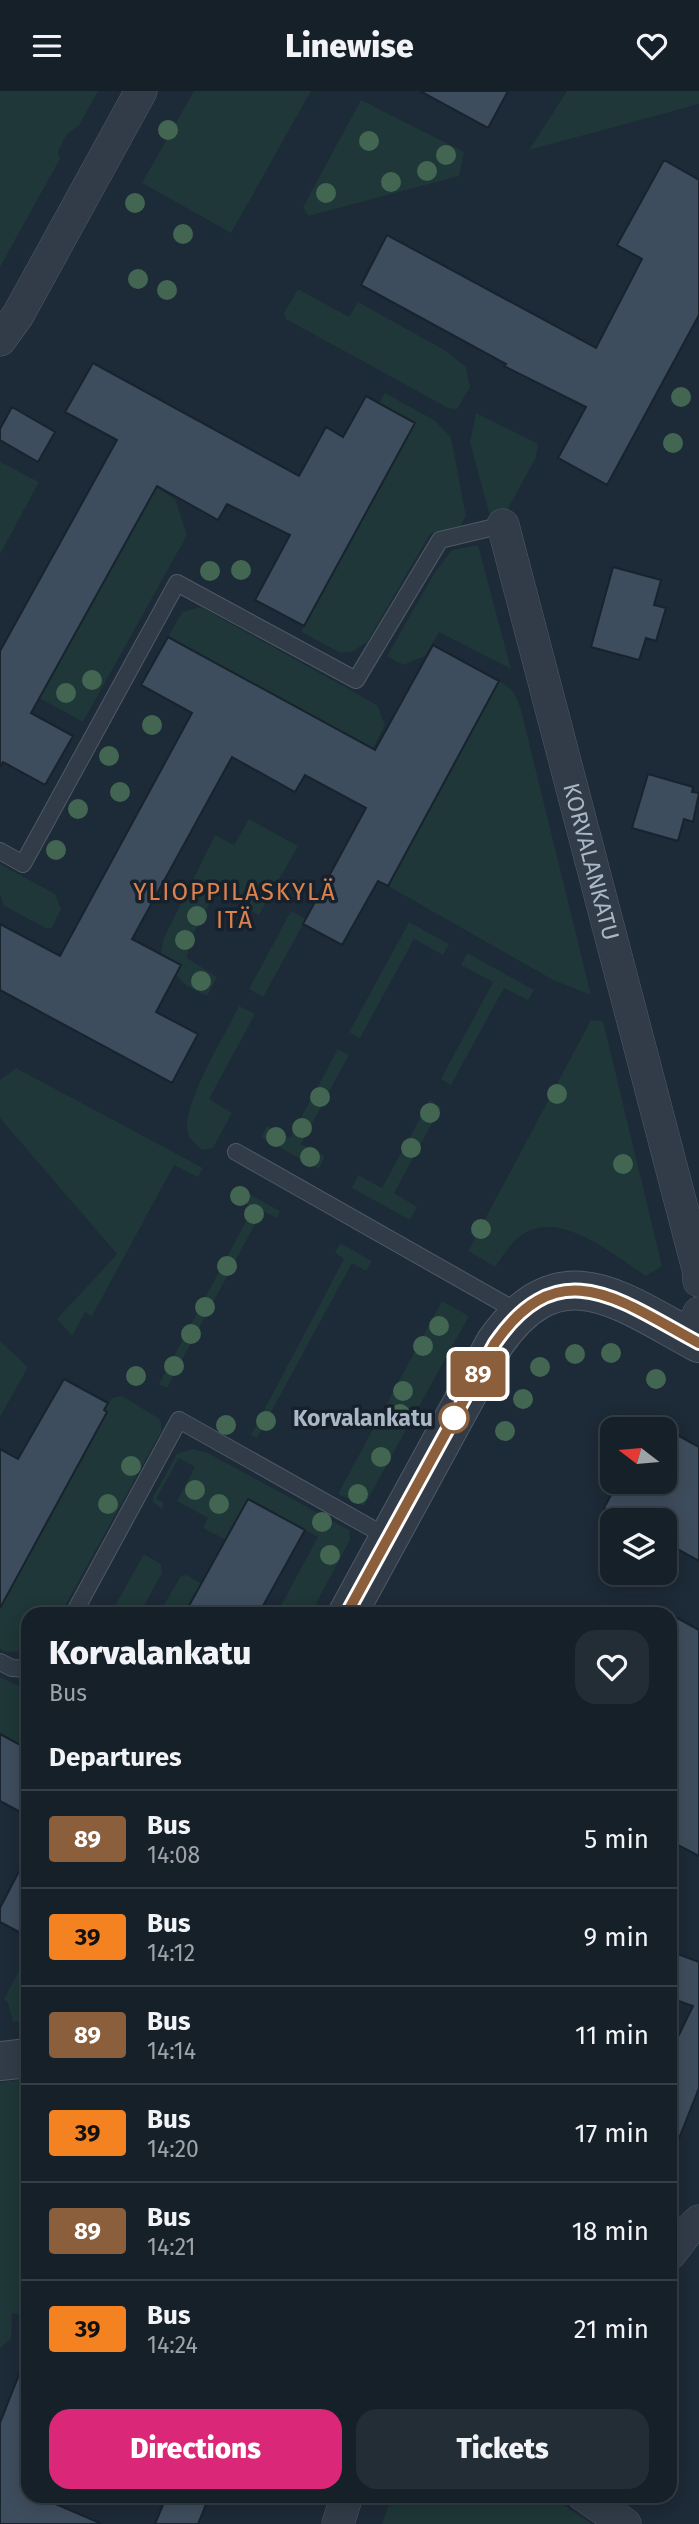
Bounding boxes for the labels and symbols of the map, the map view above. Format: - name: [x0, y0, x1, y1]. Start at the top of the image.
- street label: KORVALANKATU: [557, 780, 625, 943]
- district label: YLIOPPILASKYLÄ ITÄ: [133, 878, 337, 934]
- line badge: 89: [447, 1351, 510, 1397]
- marker: Korvalankatu: [439, 1403, 469, 1433]
- place label: Korvalankatu: [293, 1404, 433, 1432]
- north arrow: [600, 1417, 677, 1495]

